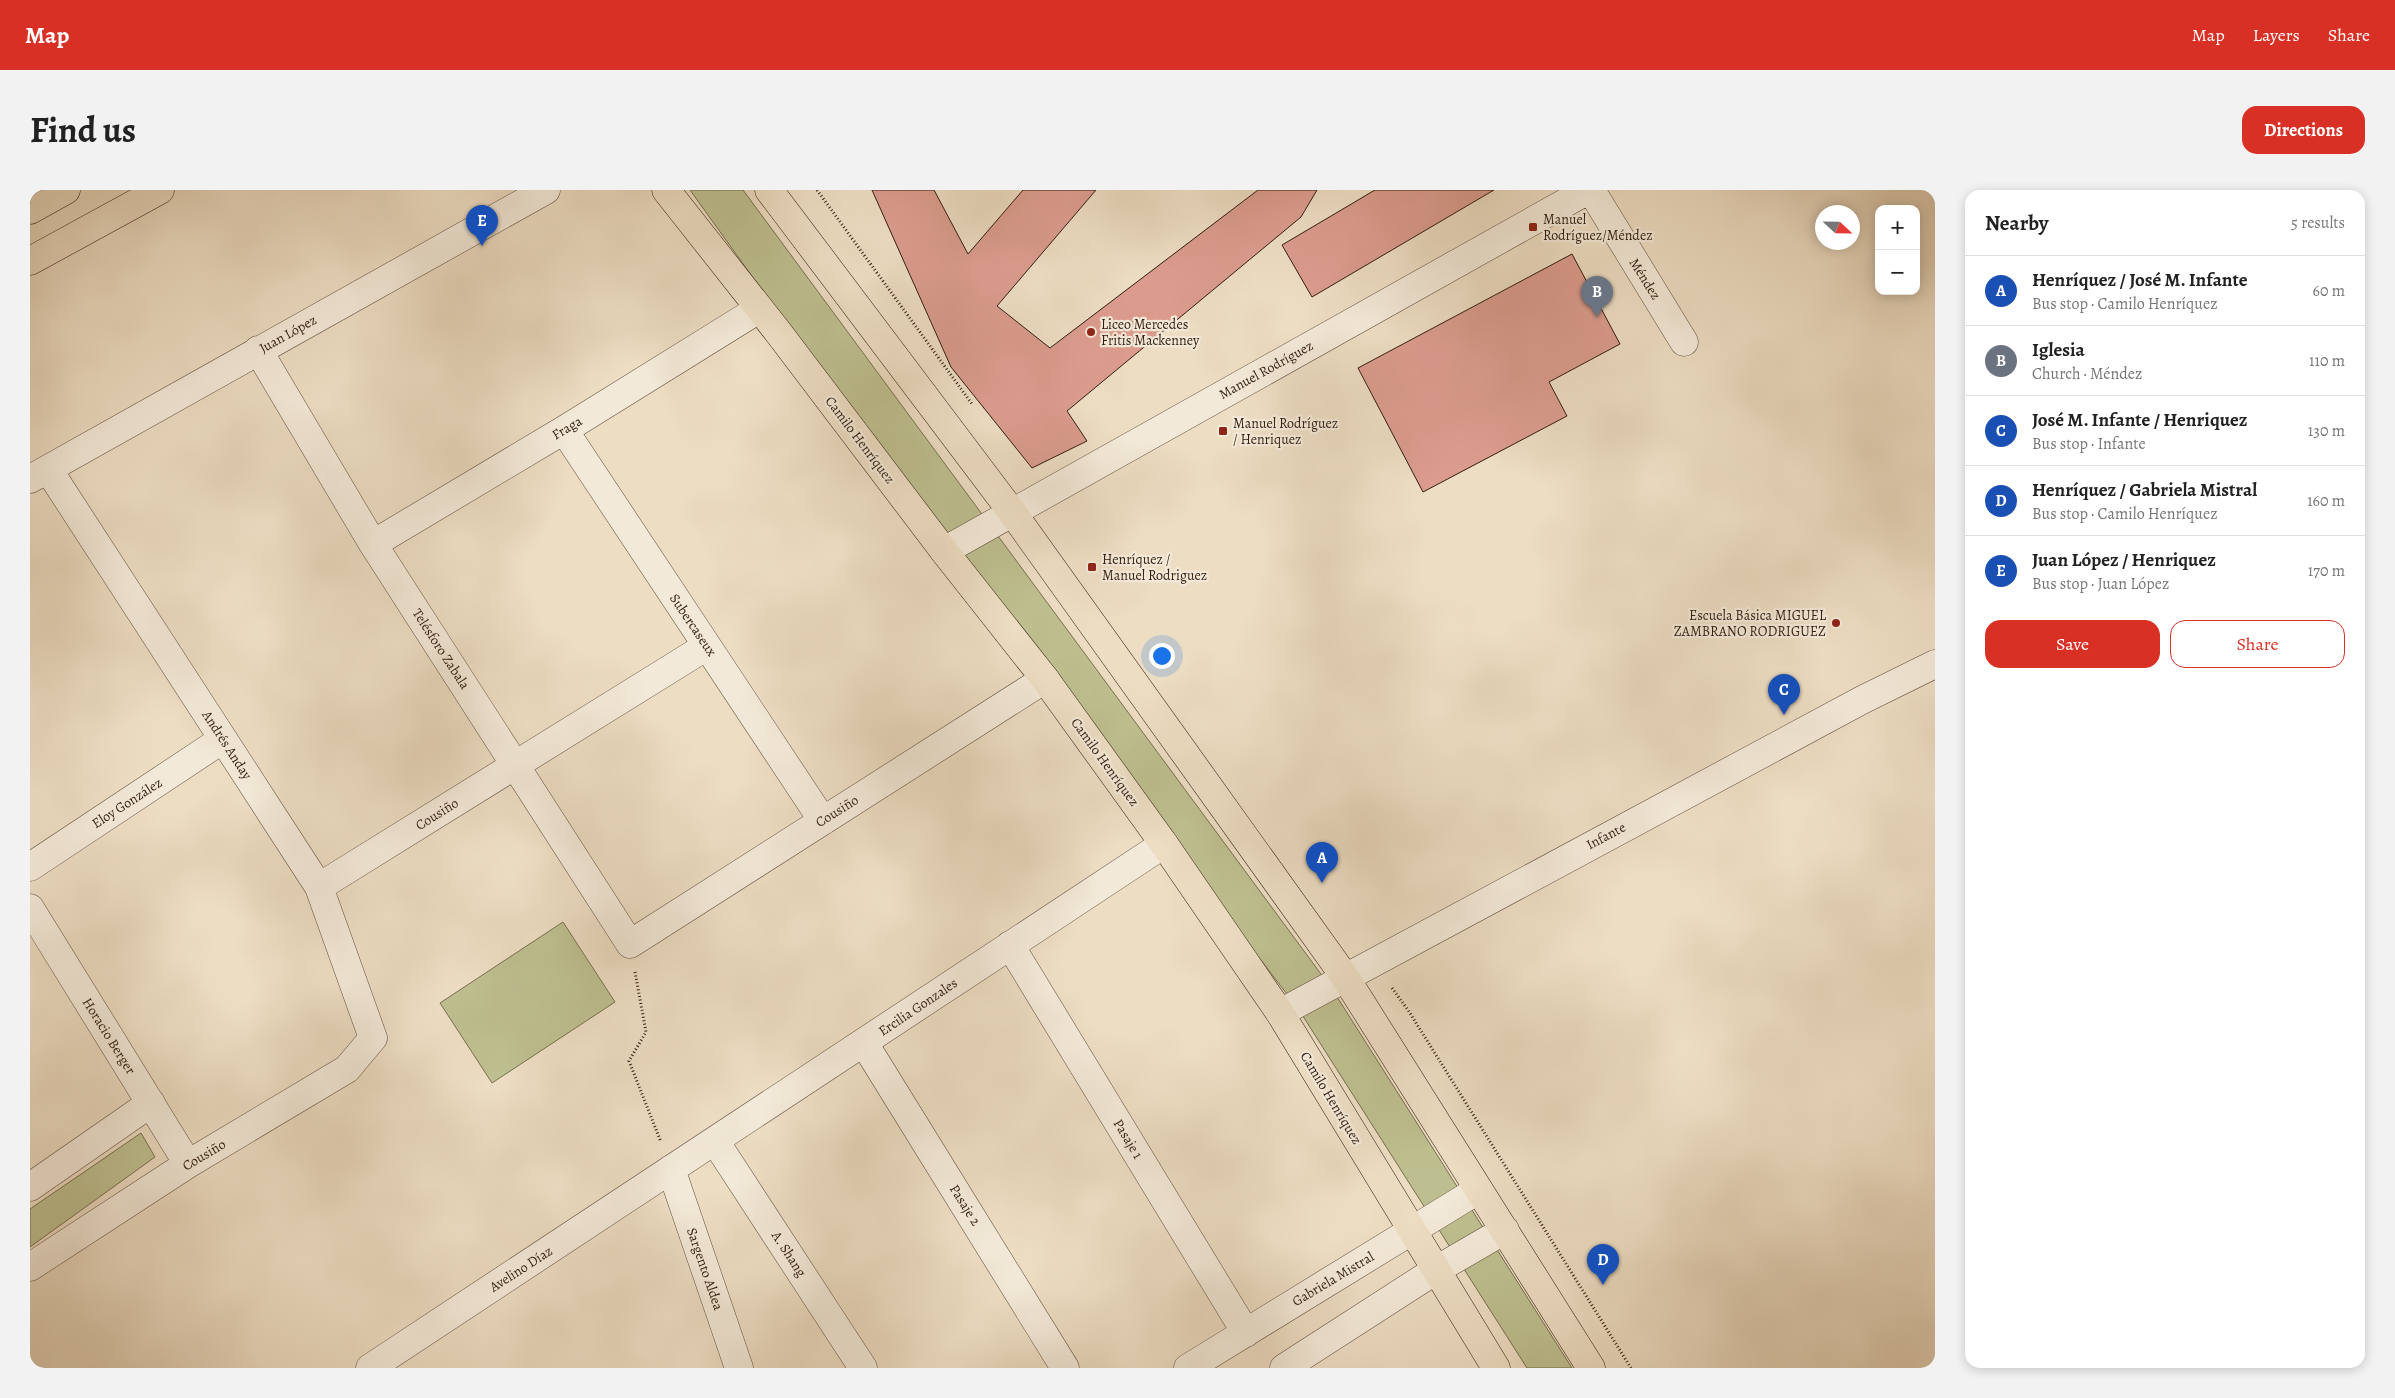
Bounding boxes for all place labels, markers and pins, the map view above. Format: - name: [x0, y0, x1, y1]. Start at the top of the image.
- pin: E: [466, 205, 498, 246]
- place label: Manuel Rodríguez/Méndez: [1543, 210, 1653, 245]
- marker: Manuel Rodríguez/Méndez: [1527, 221, 1539, 233]
- pin: B: [1581, 276, 1613, 317]
- place label: Liceo Mercedes Fritis Mackenney: [1101, 315, 1200, 350]
- marker: Liceo Mercedes Fritis Mackenney: [1085, 326, 1097, 338]
- place label: Manuel Rodríguez / Henriquez: [1233, 414, 1338, 449]
- marker: Manuel Rodríguez / Henriquez: [1217, 425, 1229, 437]
- place label: Henríquez / Manuel Rodriguez: [1102, 550, 1207, 585]
- marker: Henríquez / Manuel Rodriguez: [1086, 561, 1098, 573]
- place label: Escuela Básica MIGUEL ZAMBRANO RODRIGUEZ: [1674, 606, 1827, 641]
- marker: Escuela Básica MIGUEL ZAMBRANO RODRIGUEZ: [1830, 617, 1842, 629]
- pin: C: [1768, 674, 1800, 715]
- pin: A: [1306, 842, 1338, 883]
- pin: D: [1587, 1244, 1619, 1285]

